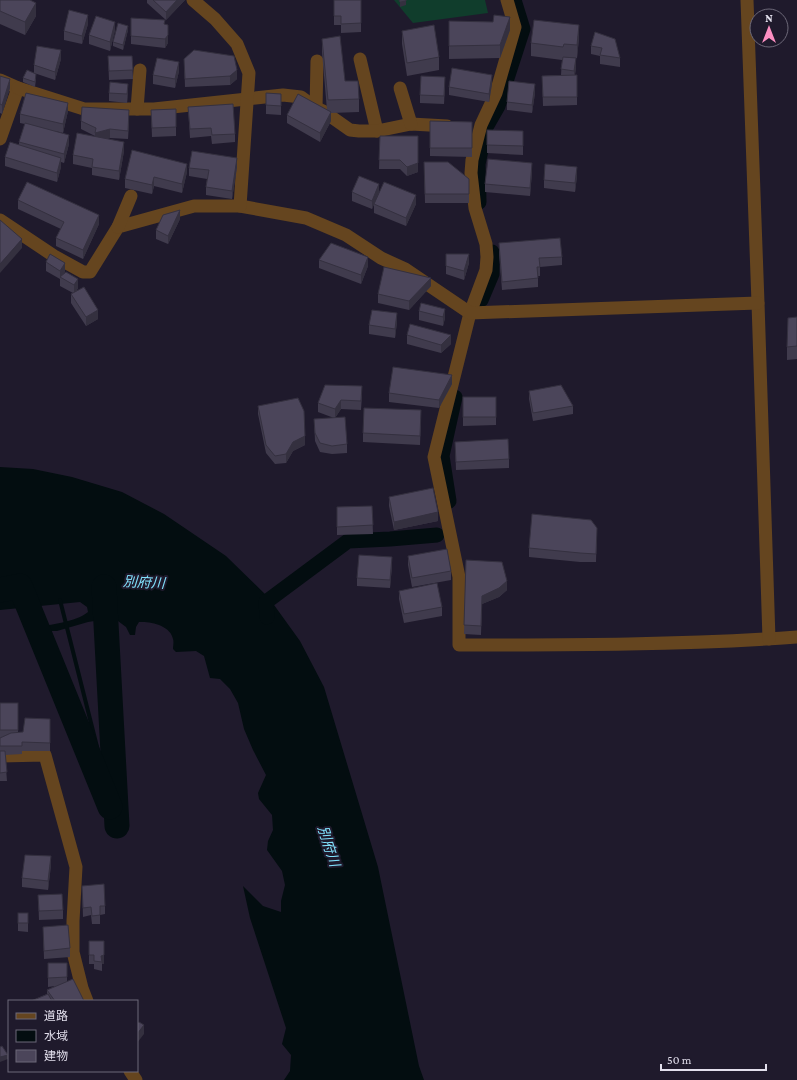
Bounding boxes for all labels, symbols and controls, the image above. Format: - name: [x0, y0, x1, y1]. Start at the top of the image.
- north arrow: [749, 8, 789, 48]
- text: N: [765, 12, 773, 24]
- water label: 別府川: [123, 573, 167, 591]
- water label: 別府川: [315, 824, 344, 870]
- legend: [8, 1000, 138, 1072]
- text: 道路: [44, 1009, 68, 1023]
- text: 水域: [44, 1029, 68, 1043]
- scale bar: [661, 1046, 766, 1072]
- text: 建物: [44, 1049, 68, 1063]
- text: 50 m: [667, 1053, 692, 1067]

